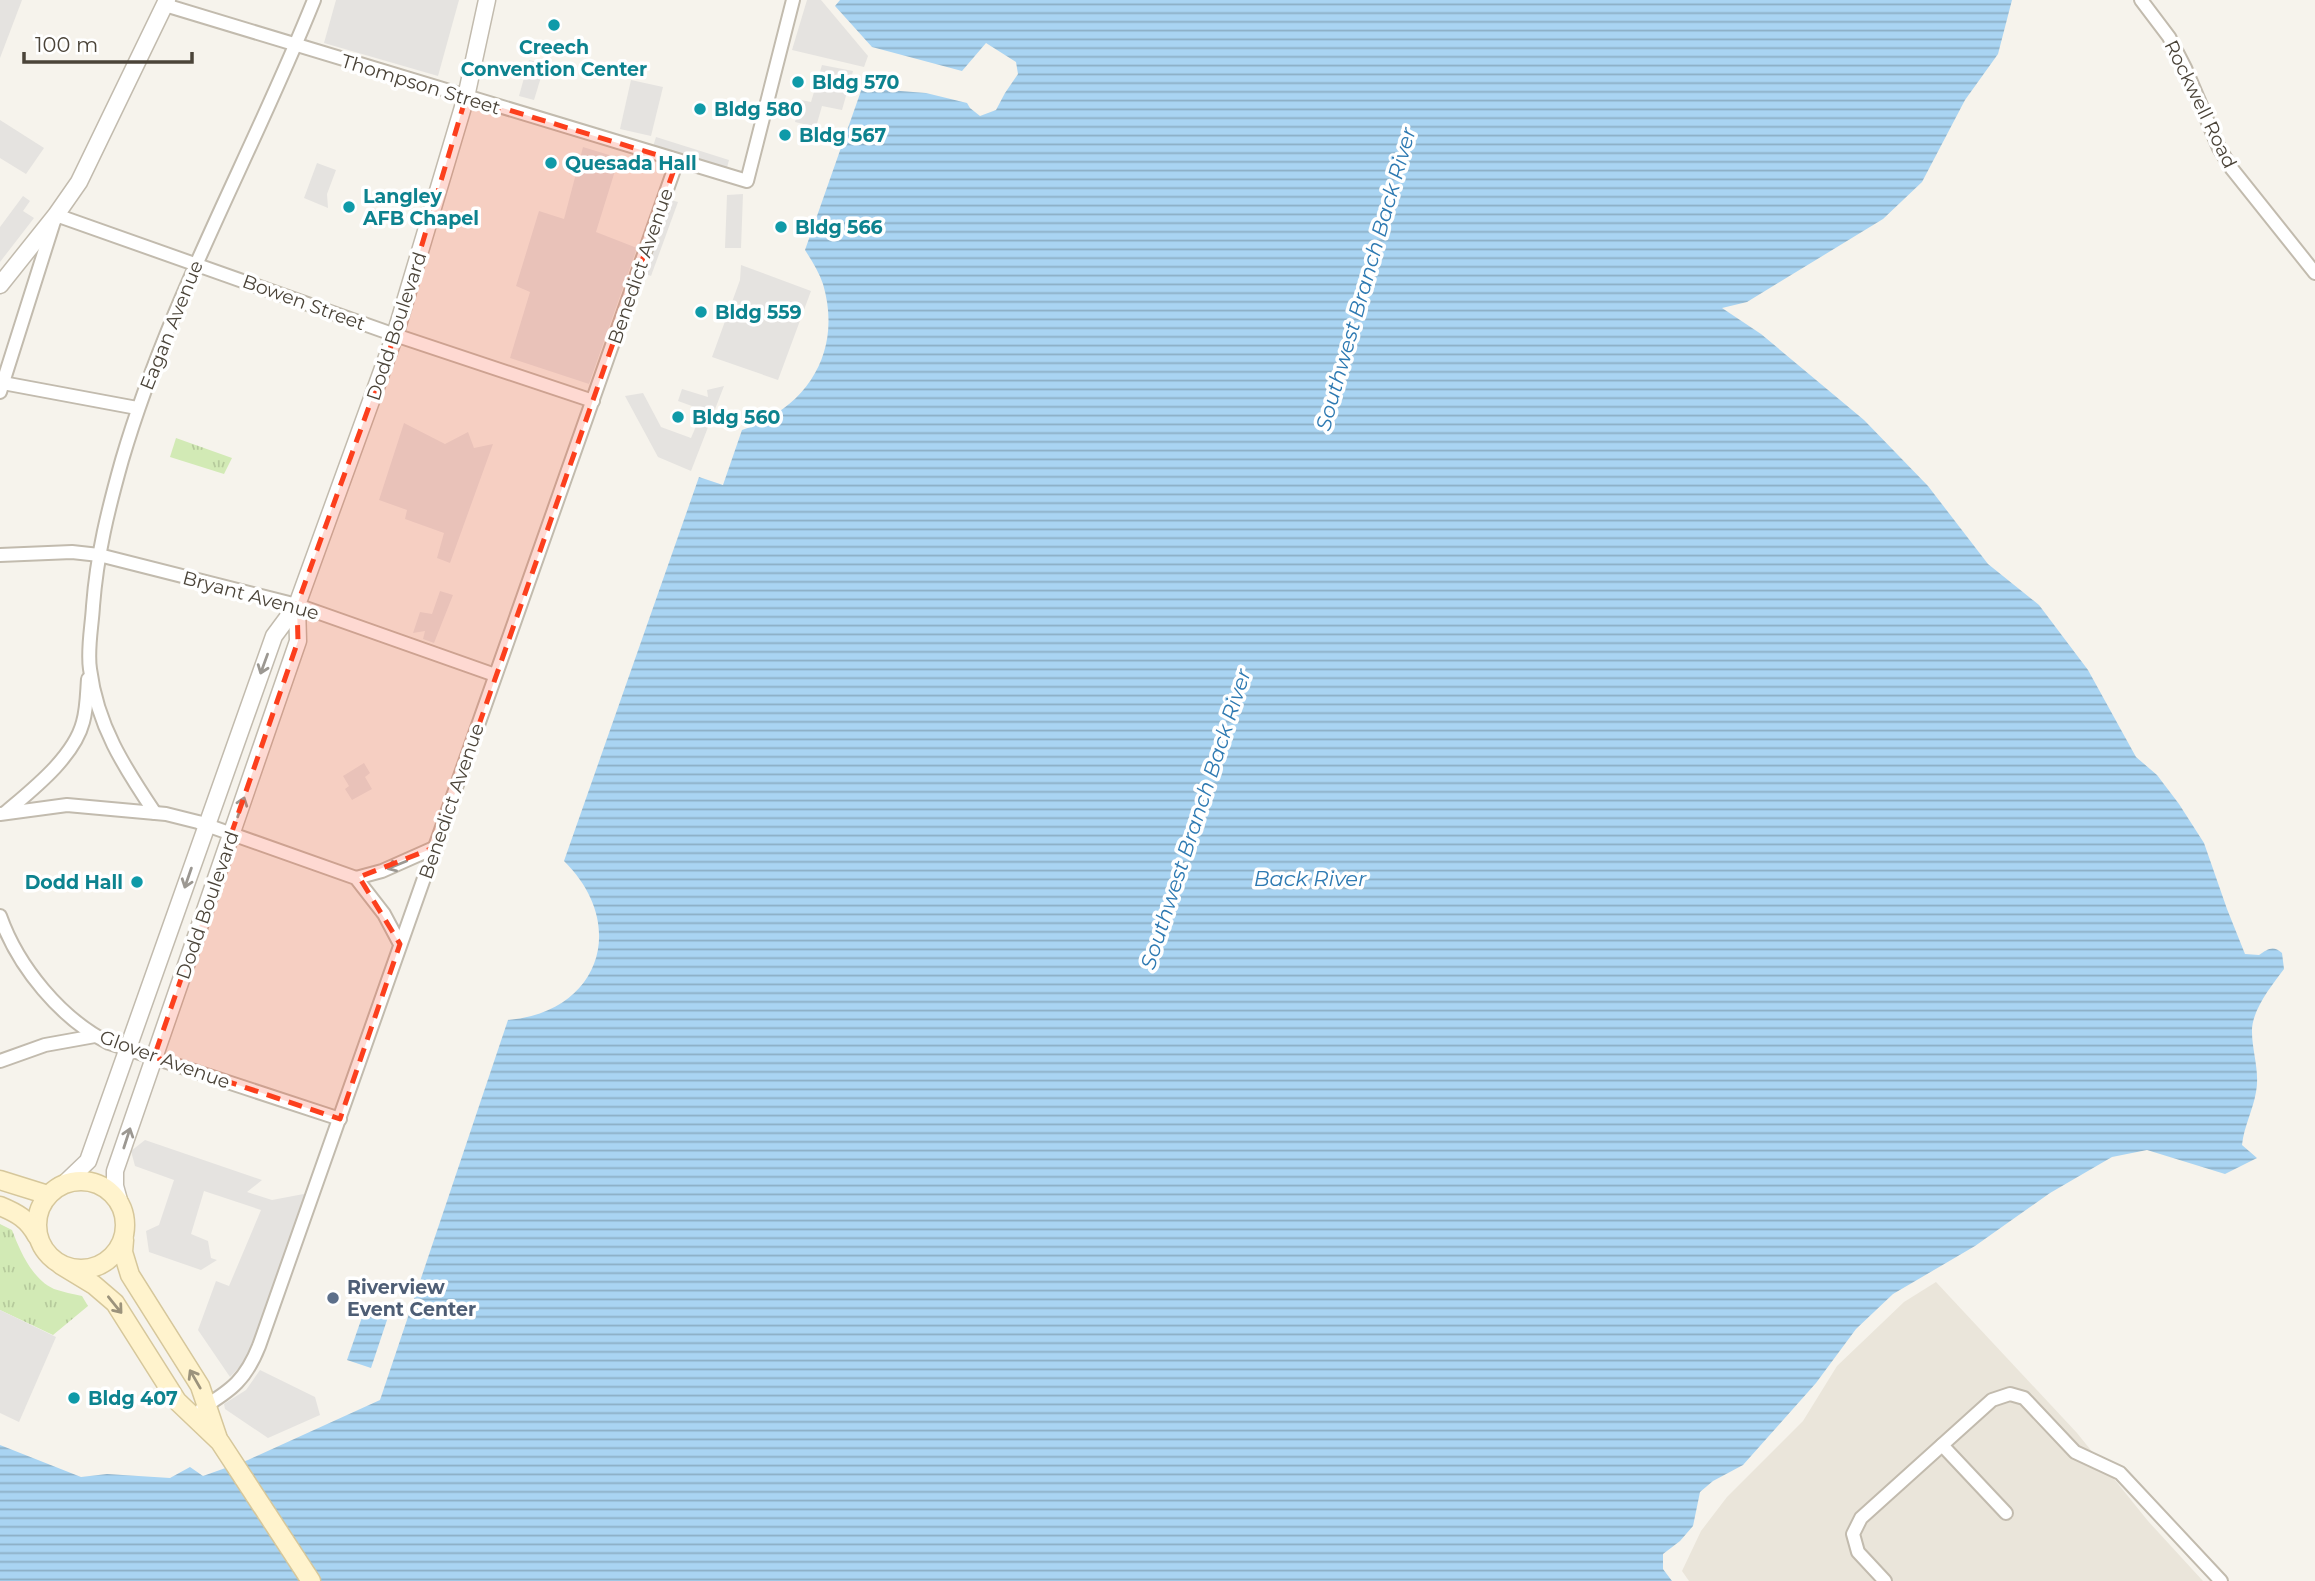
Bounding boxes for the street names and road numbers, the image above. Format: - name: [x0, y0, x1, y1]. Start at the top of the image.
- street label: Rockwell Road: [2160, 36, 2242, 172]
- street label: Thompson Street: [339, 49, 503, 120]
- street label: Benedict Avenue: [603, 185, 678, 347]
- street label: Dodd Boulevard: [362, 249, 431, 403]
- street label: Eagan Avenue: [135, 257, 208, 393]
- street label: Bowen Street: [239, 270, 369, 335]
- street label: Bryant Avenue: [180, 566, 322, 625]
- street label: Benedict Avenue: [414, 720, 489, 882]
- street label: Dodd Boulevard: [171, 828, 244, 982]
- street label: Glover Avenue: [96, 1025, 233, 1094]

